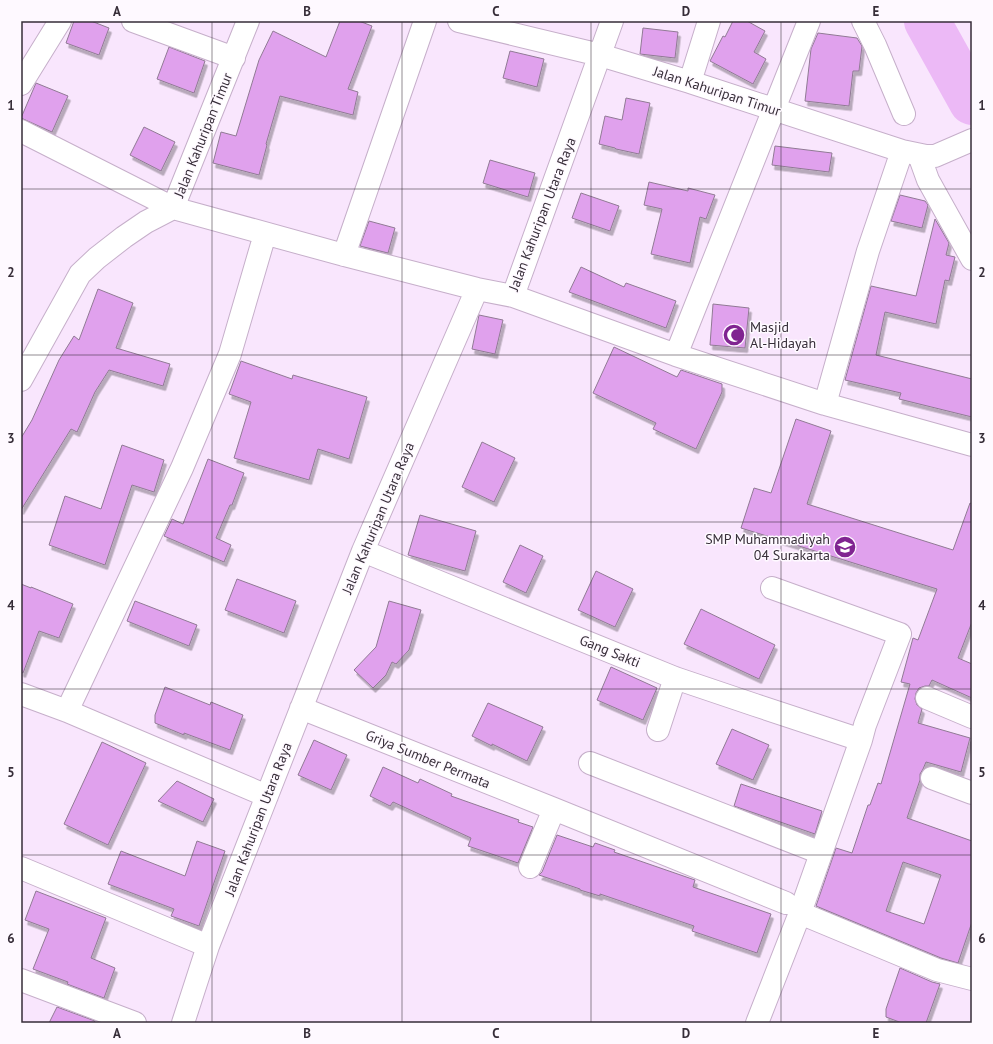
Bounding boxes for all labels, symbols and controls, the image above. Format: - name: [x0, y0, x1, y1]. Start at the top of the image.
- text: A: [113, 3, 121, 20]
- text: B: [303, 3, 311, 20]
- text: C: [492, 3, 500, 20]
- text: D: [682, 3, 690, 20]
- text: E: [873, 3, 880, 20]
- street label: Jalan Kahuripan Timur: [650, 62, 783, 120]
- street label: Jalan Kahuripan Timur: [169, 70, 236, 201]
- text: 1: [7, 97, 15, 114]
- text: 1: [978, 97, 986, 114]
- street label: Jalan Kahuripan Utara Raya: [504, 135, 580, 294]
- text: 2: [7, 264, 15, 281]
- text: 2: [978, 264, 986, 281]
- place label: Masjid Al-Hidayah: [750, 318, 816, 352]
- mosque icon: Masjid Al-Hidayah: [721, 322, 747, 348]
- text: 3: [7, 430, 15, 447]
- text: 3: [978, 430, 986, 447]
- street label: Jalan Kahuripan Utara Raya: [337, 439, 418, 597]
- place label: SMP Muhammadiyah 04 Surakarta: [705, 530, 830, 564]
- school or university icon: SMP Muhammadiyah 04 Surakarta: [832, 534, 858, 560]
- text: 4: [7, 597, 15, 614]
- text: 4: [978, 597, 986, 614]
- street label: Gang Sakti: [577, 631, 643, 671]
- street label: Griya Sumber Permata: [363, 726, 493, 792]
- street label: Jalan Kahuripan Utara Raya: [220, 740, 296, 899]
- text: 5: [7, 764, 15, 781]
- text: 5: [978, 764, 986, 781]
- text: 6: [7, 930, 15, 947]
- text: 6: [978, 930, 986, 947]
- text: A: [113, 1025, 121, 1042]
- text: B: [303, 1025, 311, 1042]
- text: C: [492, 1025, 500, 1042]
- text: D: [682, 1025, 690, 1042]
- text: E: [873, 1025, 880, 1042]

